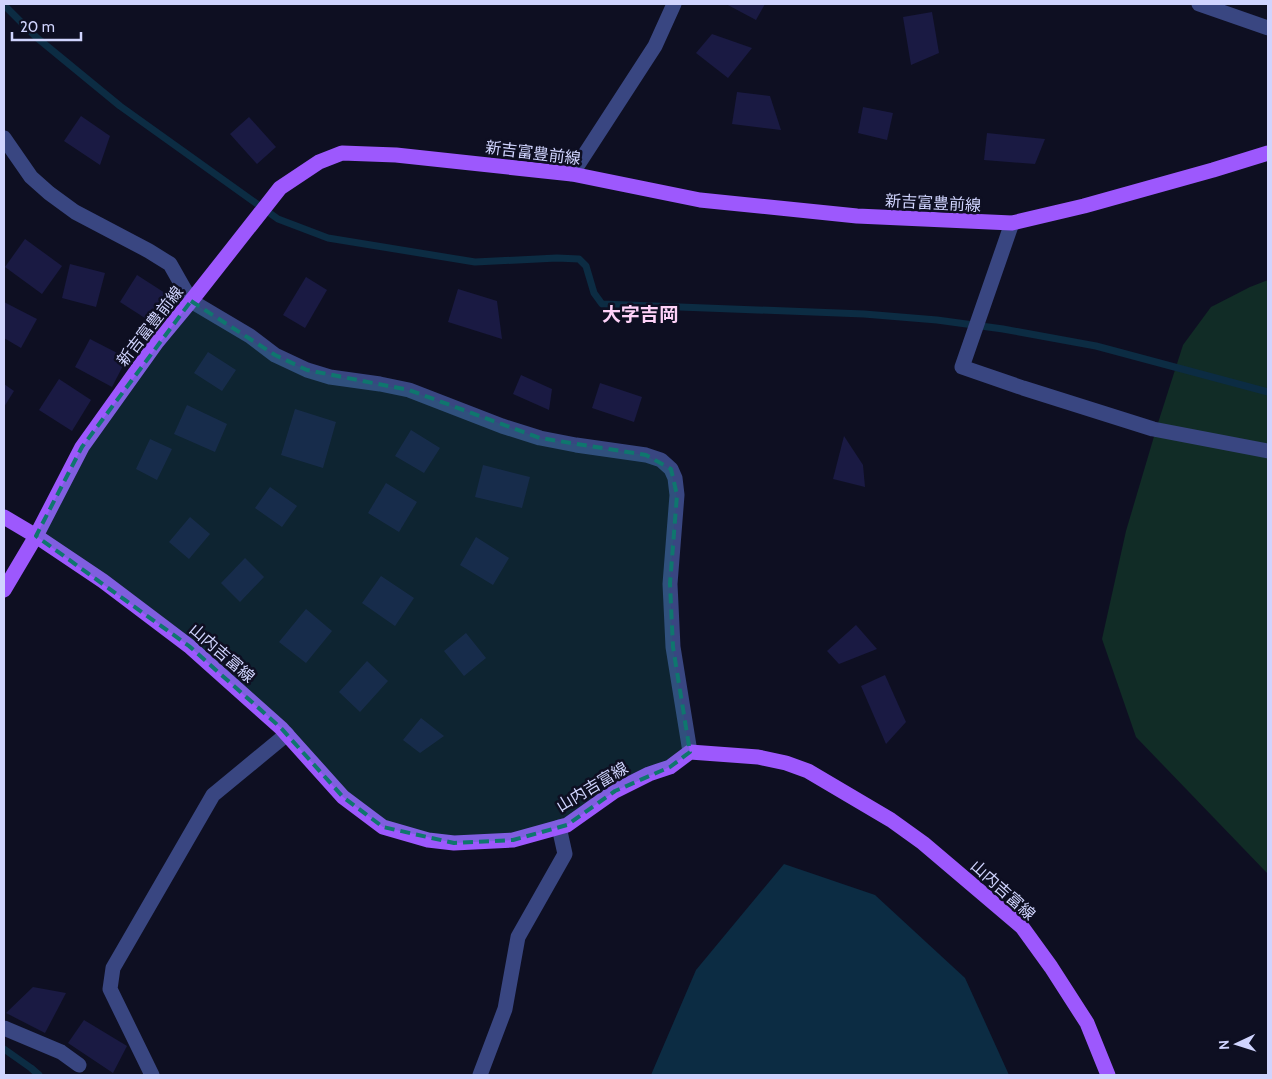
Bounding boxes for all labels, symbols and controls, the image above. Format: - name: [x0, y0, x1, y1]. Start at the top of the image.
- scale bar: [12, 10, 81, 42]
- text: 20 m: [20, 18, 55, 36]
- street label: 新吉富豊前線: [484, 138, 582, 168]
- street label: 新吉富豊前線: [885, 191, 981, 215]
- street label: 新吉富豊前線: [113, 282, 187, 370]
- district label: 大字吉岡: [602, 303, 678, 326]
- street label: 山内吉富線: [186, 620, 258, 686]
- street label: 山内吉富線: [553, 758, 631, 816]
- street label: 山内吉富線: [967, 856, 1039, 924]
- north arrow: [1212, 1019, 1262, 1069]
- text: N: [1215, 1039, 1233, 1050]

